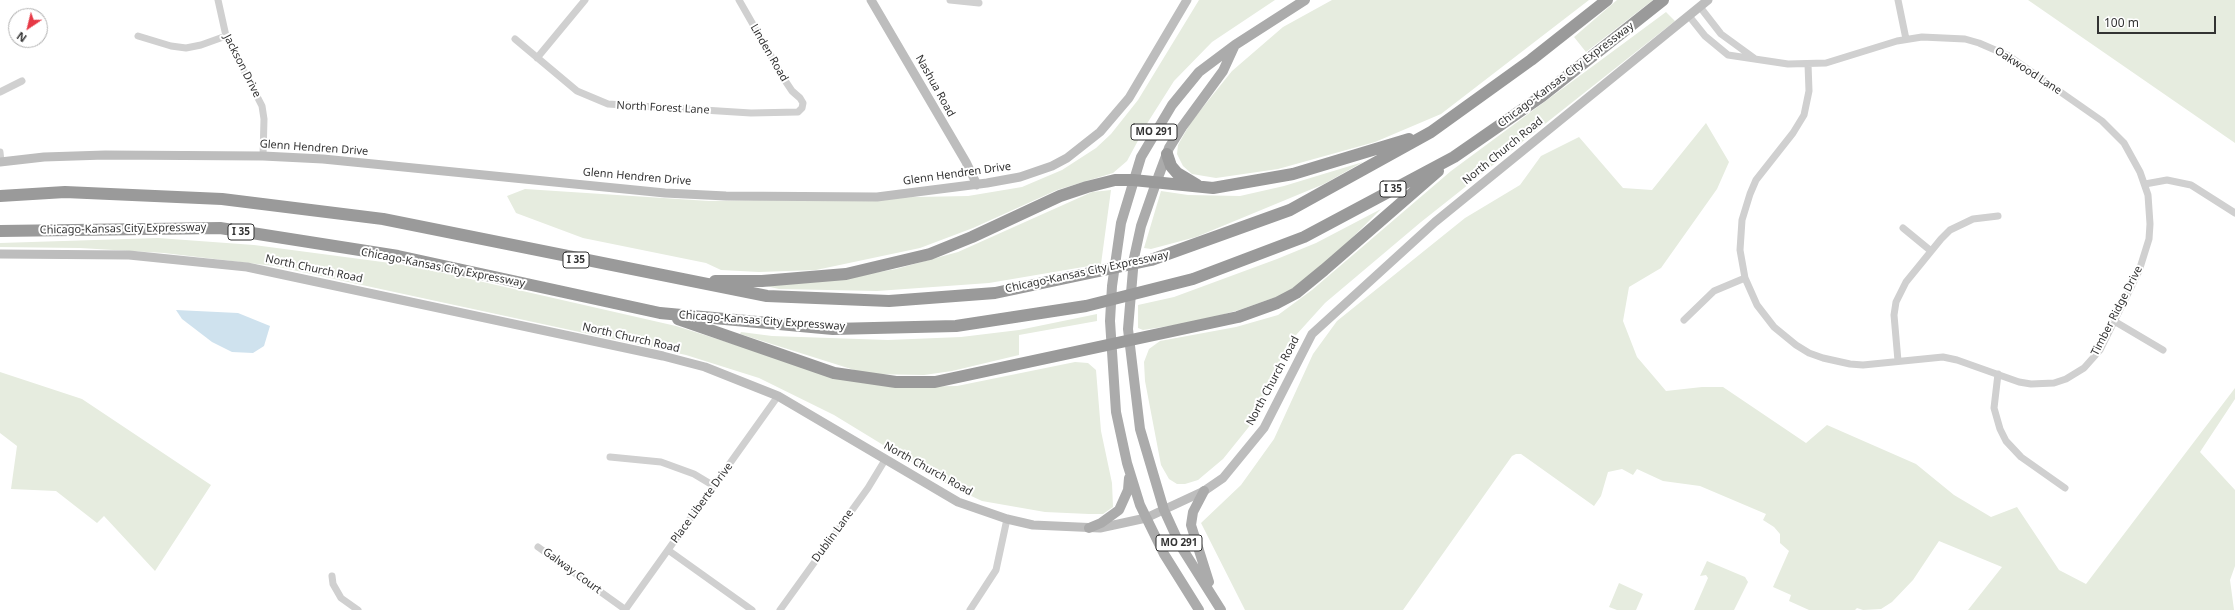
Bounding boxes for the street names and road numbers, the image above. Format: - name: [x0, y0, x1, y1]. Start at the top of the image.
- street label: Chicago-Kansas City Expressway: [1495, 20, 1637, 130]
- street label: Linden Road: [747, 22, 791, 84]
- street label: Jackson Drive: [220, 32, 264, 100]
- street label: Oakwood Lane: [1992, 44, 2064, 98]
- street label: Nashua Road: [913, 53, 957, 119]
- street label: North Forest Lane: [616, 99, 710, 117]
- street label: North Church Road: [1460, 115, 1546, 187]
- road number: MO 291: [1131, 124, 1177, 140]
- street label: Glenn Hendren Drive: [259, 138, 369, 158]
- street label: Glenn Hendren Drive: [902, 160, 1012, 188]
- street label: Glenn Hendren Drive: [582, 166, 692, 188]
- road number: I 35: [1380, 181, 1406, 197]
- street label: Chicago-Kansas City Expressway: [40, 221, 206, 237]
- road number: I 35: [228, 224, 254, 240]
- street label: Chicago-Kansas City Expressway: [360, 246, 526, 290]
- street label: Chicago-Kansas City Expressway: [1004, 248, 1170, 296]
- street label: North Church Road: [264, 252, 364, 286]
- road number: I 35: [563, 252, 589, 268]
- street label: Timber Ridge Drive: [2089, 264, 2145, 358]
- street label: Chicago-Kansas City Expressway: [678, 309, 846, 333]
- street label: North Church Road: [581, 320, 681, 356]
- street label: North Church Road: [1244, 334, 1302, 428]
- street label: North Church Road: [881, 439, 975, 499]
- street label: Place Liberte Drive: [668, 460, 736, 546]
- street label: Dublin Lane: [809, 507, 857, 565]
- road number: MO 291: [1156, 535, 1202, 551]
- street label: Galway Court: [540, 545, 604, 597]

